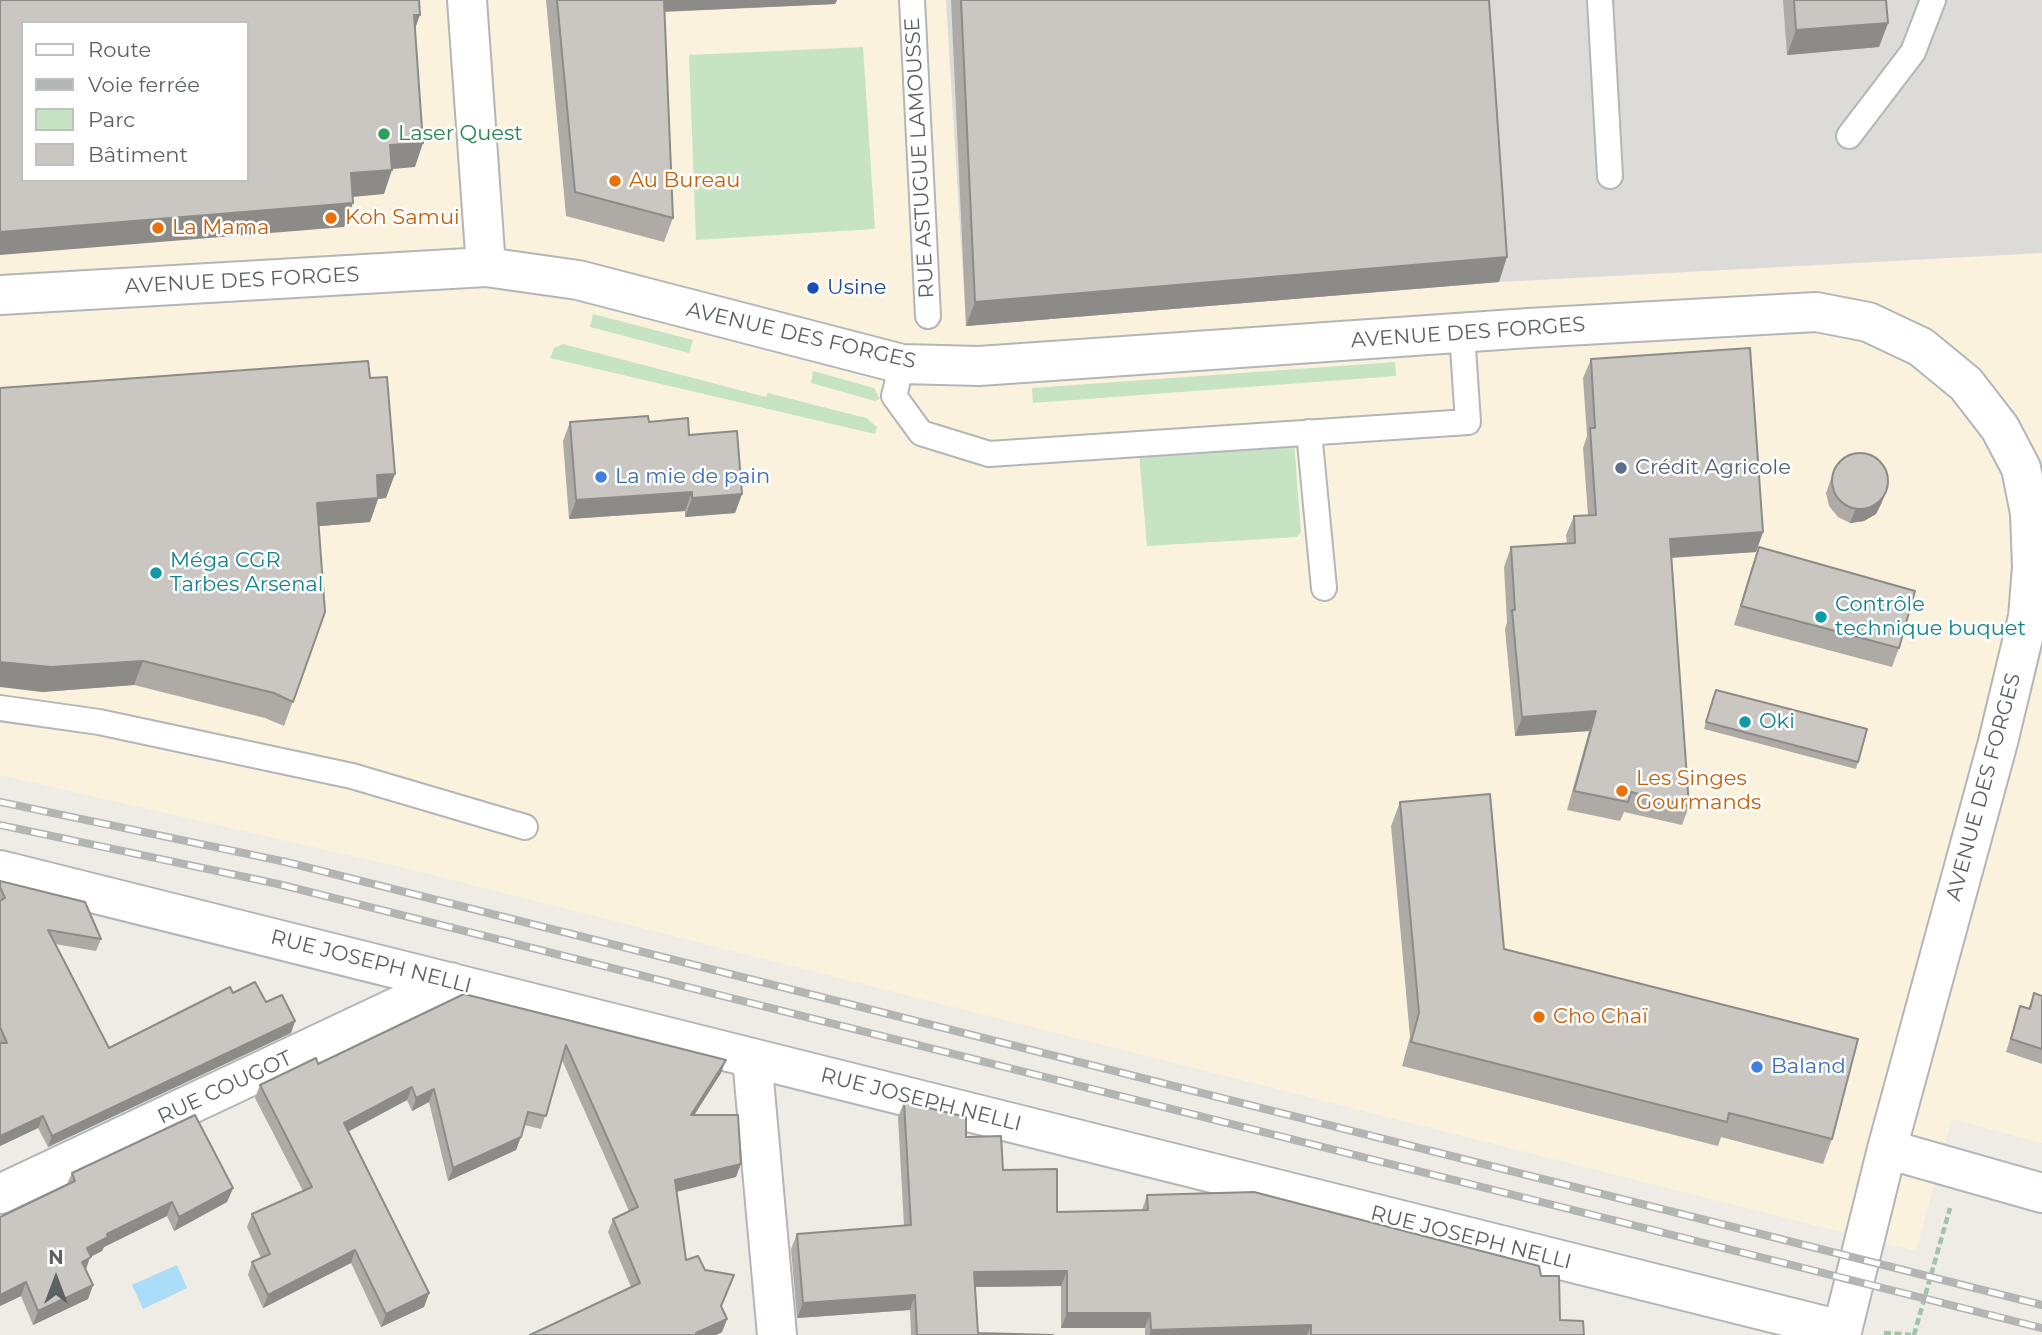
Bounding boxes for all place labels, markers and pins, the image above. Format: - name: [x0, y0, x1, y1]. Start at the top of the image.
- place label: Laser Quest: [398, 121, 523, 147]
- marker: Laser Quest: [376, 126, 392, 142]
- place label: Au Bureau: [629, 168, 740, 194]
- marker: Au Bureau: [607, 173, 623, 189]
- place label: Koh Samui: [345, 205, 460, 231]
- marker: Koh Samui: [323, 210, 339, 226]
- place label: La Mama: [172, 215, 269, 241]
- marker: La Mama: [150, 220, 166, 236]
- place label: Usine: [827, 275, 886, 301]
- marker: Usine: [805, 280, 821, 296]
- place label: Crédit Agricole: [1635, 455, 1791, 481]
- marker: Crédit Agricole: [1613, 460, 1629, 476]
- place label: La mie de pain: [615, 464, 770, 490]
- marker: La mie de pain: [593, 469, 609, 485]
- place label: Méga CGR Tarbes Arsenal: [170, 548, 323, 598]
- marker: Méga CGR Tarbes Arsenal: [148, 565, 164, 581]
- place label: Contrôle technique buquet: [1835, 592, 2026, 642]
- marker: Contrôle technique buquet: [1813, 609, 1829, 625]
- place label: Oki: [1759, 709, 1795, 735]
- marker: Oki: [1737, 714, 1753, 730]
- place label: Les Singes Gourmands: [1636, 766, 1761, 816]
- marker: Les Singes Gourmands: [1614, 783, 1630, 799]
- place label: Cho Chaï: [1553, 1004, 1648, 1030]
- marker: Cho Chaï: [1531, 1009, 1547, 1025]
- place label: Baland: [1771, 1054, 1846, 1080]
- marker: Baland: [1749, 1059, 1765, 1075]

